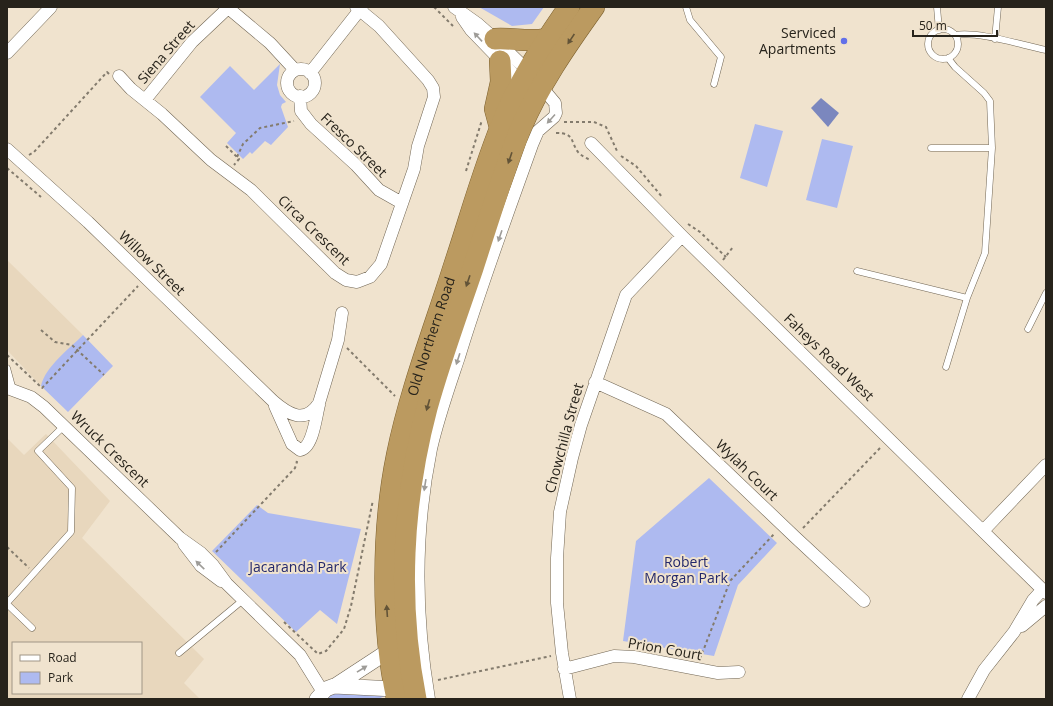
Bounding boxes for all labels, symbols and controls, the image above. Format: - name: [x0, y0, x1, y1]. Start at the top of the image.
- scale bar: [913, 12, 997, 38]
- street label: Siena Street: [133, 16, 198, 87]
- text: 50 m: [919, 17, 947, 34]
- place label: Serviced Apartments: [759, 23, 836, 58]
- one-way arrow: [473, 32, 483, 42]
- one-way arrow: [567, 34, 575, 44]
- marker: Serviced Apartments: [839, 36, 849, 46]
- street label: Fresco Street: [317, 108, 392, 181]
- one-way arrow: [547, 114, 556, 124]
- one-way arrow: [507, 153, 513, 165]
- street label: Circa Crescent: [274, 190, 355, 269]
- street label: Willow Street: [115, 226, 190, 299]
- one-way arrow: [497, 231, 503, 243]
- street label: Old Northern Road: [402, 274, 459, 398]
- one-way arrow: [465, 276, 471, 288]
- street label: Faheys Road West: [780, 309, 878, 405]
- one-way arrow: [455, 354, 461, 366]
- street label: Chowchilla Street: [540, 381, 587, 495]
- one-way arrow: [425, 399, 431, 411]
- street label: Wruck Crescent: [67, 406, 154, 491]
- street label: Wylah Court: [712, 435, 783, 504]
- one-way arrow: [422, 479, 428, 491]
- park label: Robert Morgan Park: [644, 552, 728, 587]
- park label: Jacaranda Park: [247, 557, 347, 576]
- one-way arrow: [195, 560, 205, 570]
- one-way arrow: [384, 605, 391, 617]
- street label: Prion Court: [627, 633, 704, 664]
- legend: [12, 642, 142, 694]
- text: Road: [48, 649, 77, 666]
- one-way arrow: [357, 665, 367, 673]
- text: Park: [48, 669, 74, 686]

